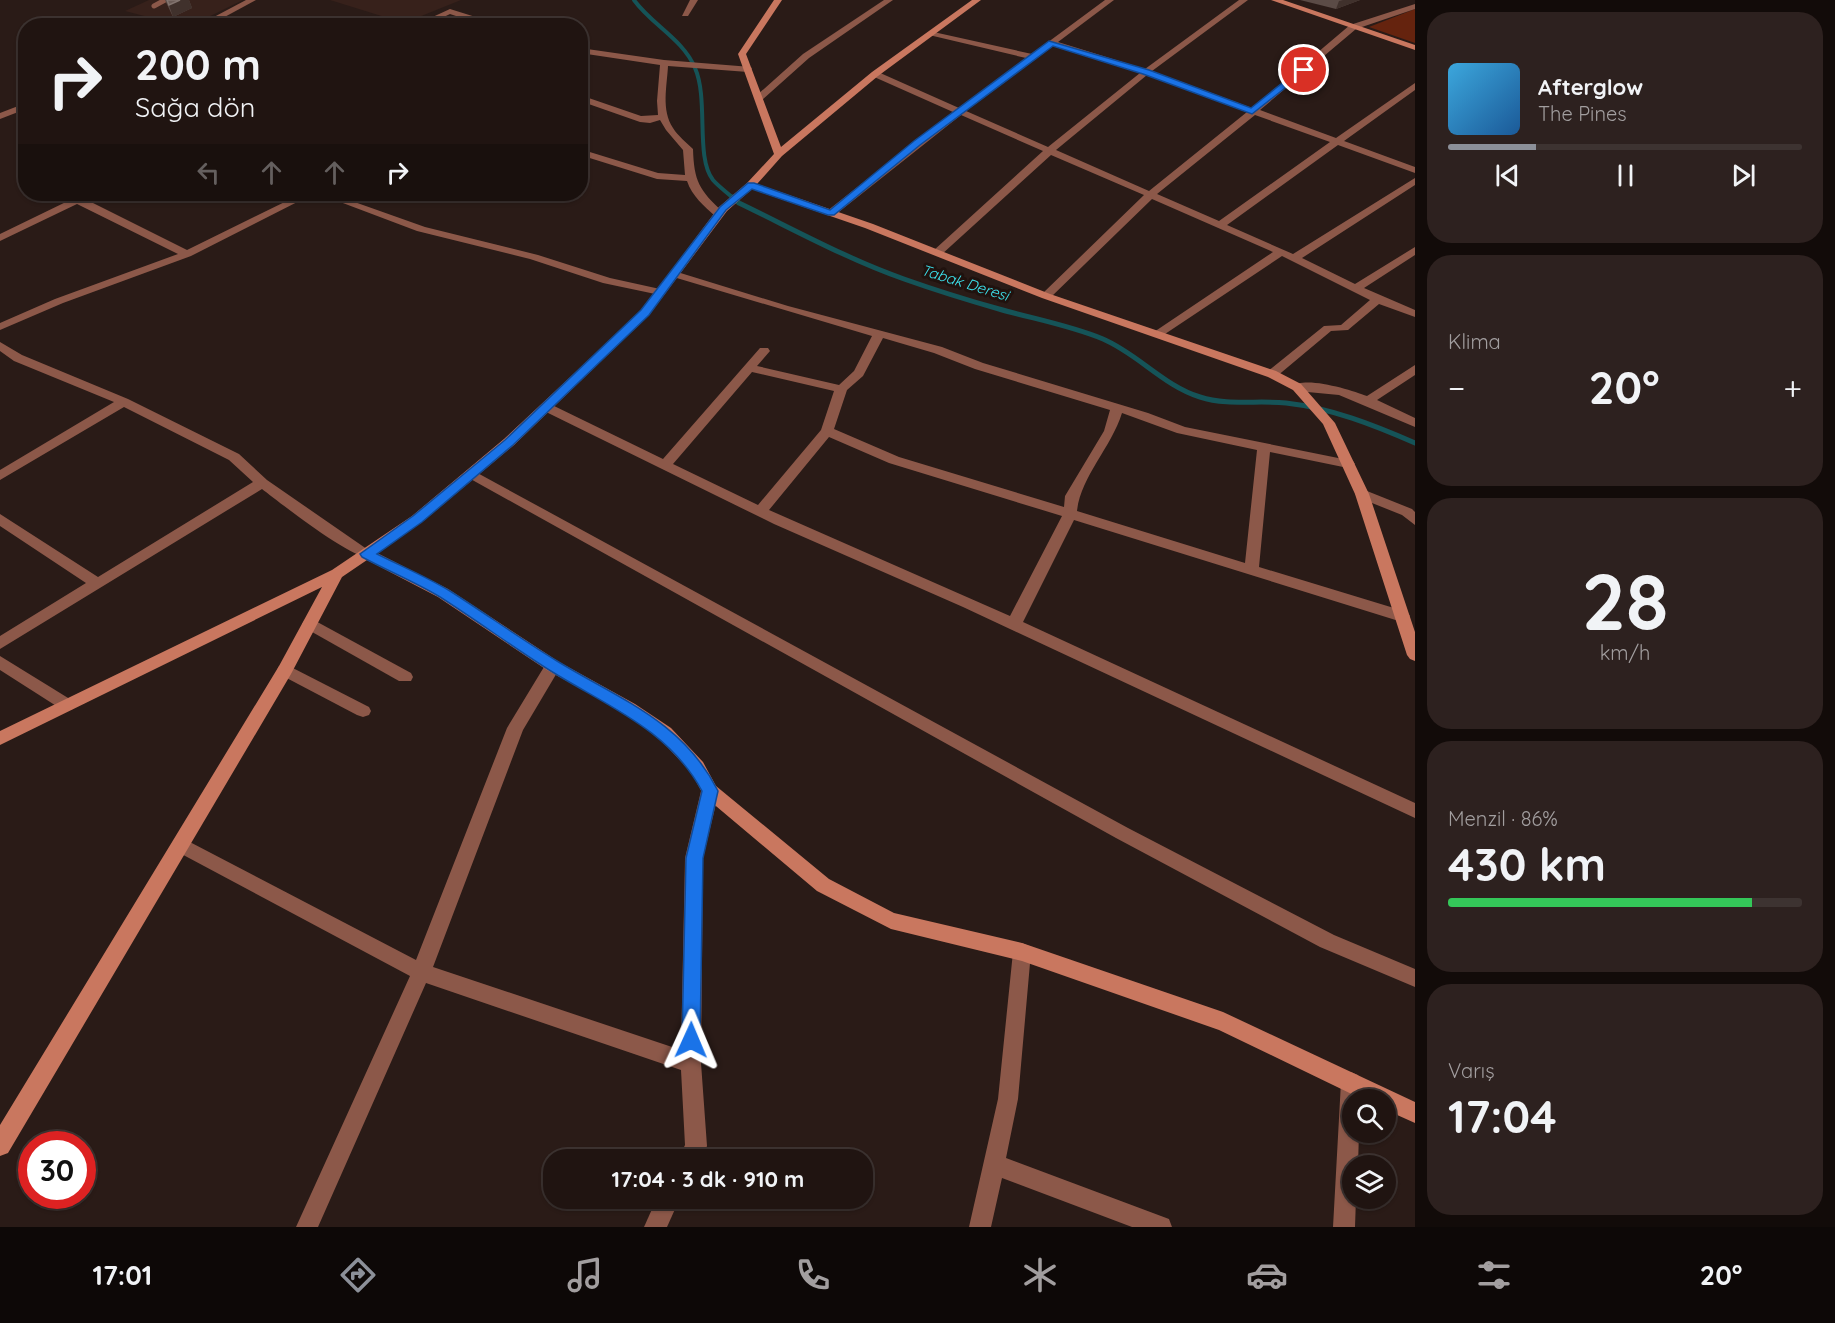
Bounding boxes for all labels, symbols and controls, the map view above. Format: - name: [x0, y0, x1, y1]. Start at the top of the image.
- text: 200 m: [135, 38, 261, 91]
- icon: right: [36, 42, 114, 120]
- pin: [1278, 44, 1329, 95]
- icon: arrive: [1287, 53, 1320, 86]
- text: Afterglow: [1538, 73, 1643, 101]
- text: Sağa dön: [135, 90, 255, 124]
- text: The Pines: [1538, 101, 1627, 126]
- icon: left: [192, 156, 225, 189]
- icon: ahead: [255, 156, 288, 189]
- icon: ahead: [318, 156, 351, 189]
- icon: right: [381, 156, 414, 189]
- icon: previous: [1491, 159, 1524, 192]
- icon: pause: [1609, 159, 1642, 192]
- icon: next: [1727, 159, 1760, 192]
- water label: Tabak Deresi: [919, 260, 1013, 305]
- text: Klima: [1448, 329, 1501, 354]
- text: 20°: [1589, 359, 1660, 415]
- text: −: [1448, 367, 1465, 408]
- text: +: [1783, 367, 1802, 408]
- text: 28: [1581, 552, 1669, 650]
- text: km/h: [1600, 640, 1650, 665]
- text: Menzil · 86%: [1448, 806, 1558, 831]
- text: 430 km: [1448, 836, 1606, 892]
- position arrow: [659, 1008, 723, 1072]
- text: Varış: [1448, 1058, 1495, 1083]
- text: 17:04: [1448, 1088, 1557, 1144]
- map controls: [1342, 1089, 1396, 1209]
- button: search: [1342, 1089, 1396, 1143]
- speed limit sign: 30: [18, 1131, 96, 1209]
- button: layers: [1342, 1155, 1396, 1209]
- text: 17:04 · 3 dk · 910 m: [612, 1165, 804, 1193]
- icon: directions: [337, 1254, 379, 1296]
- icon: music: [564, 1254, 606, 1296]
- icon: phone: [792, 1254, 834, 1296]
- icon: climate: [1019, 1254, 1061, 1296]
- icon: car: [1246, 1254, 1288, 1296]
- icon: filters: [1473, 1254, 1515, 1296]
- text: 17:01: [93, 1258, 152, 1292]
- text: 20°: [1700, 1258, 1742, 1292]

